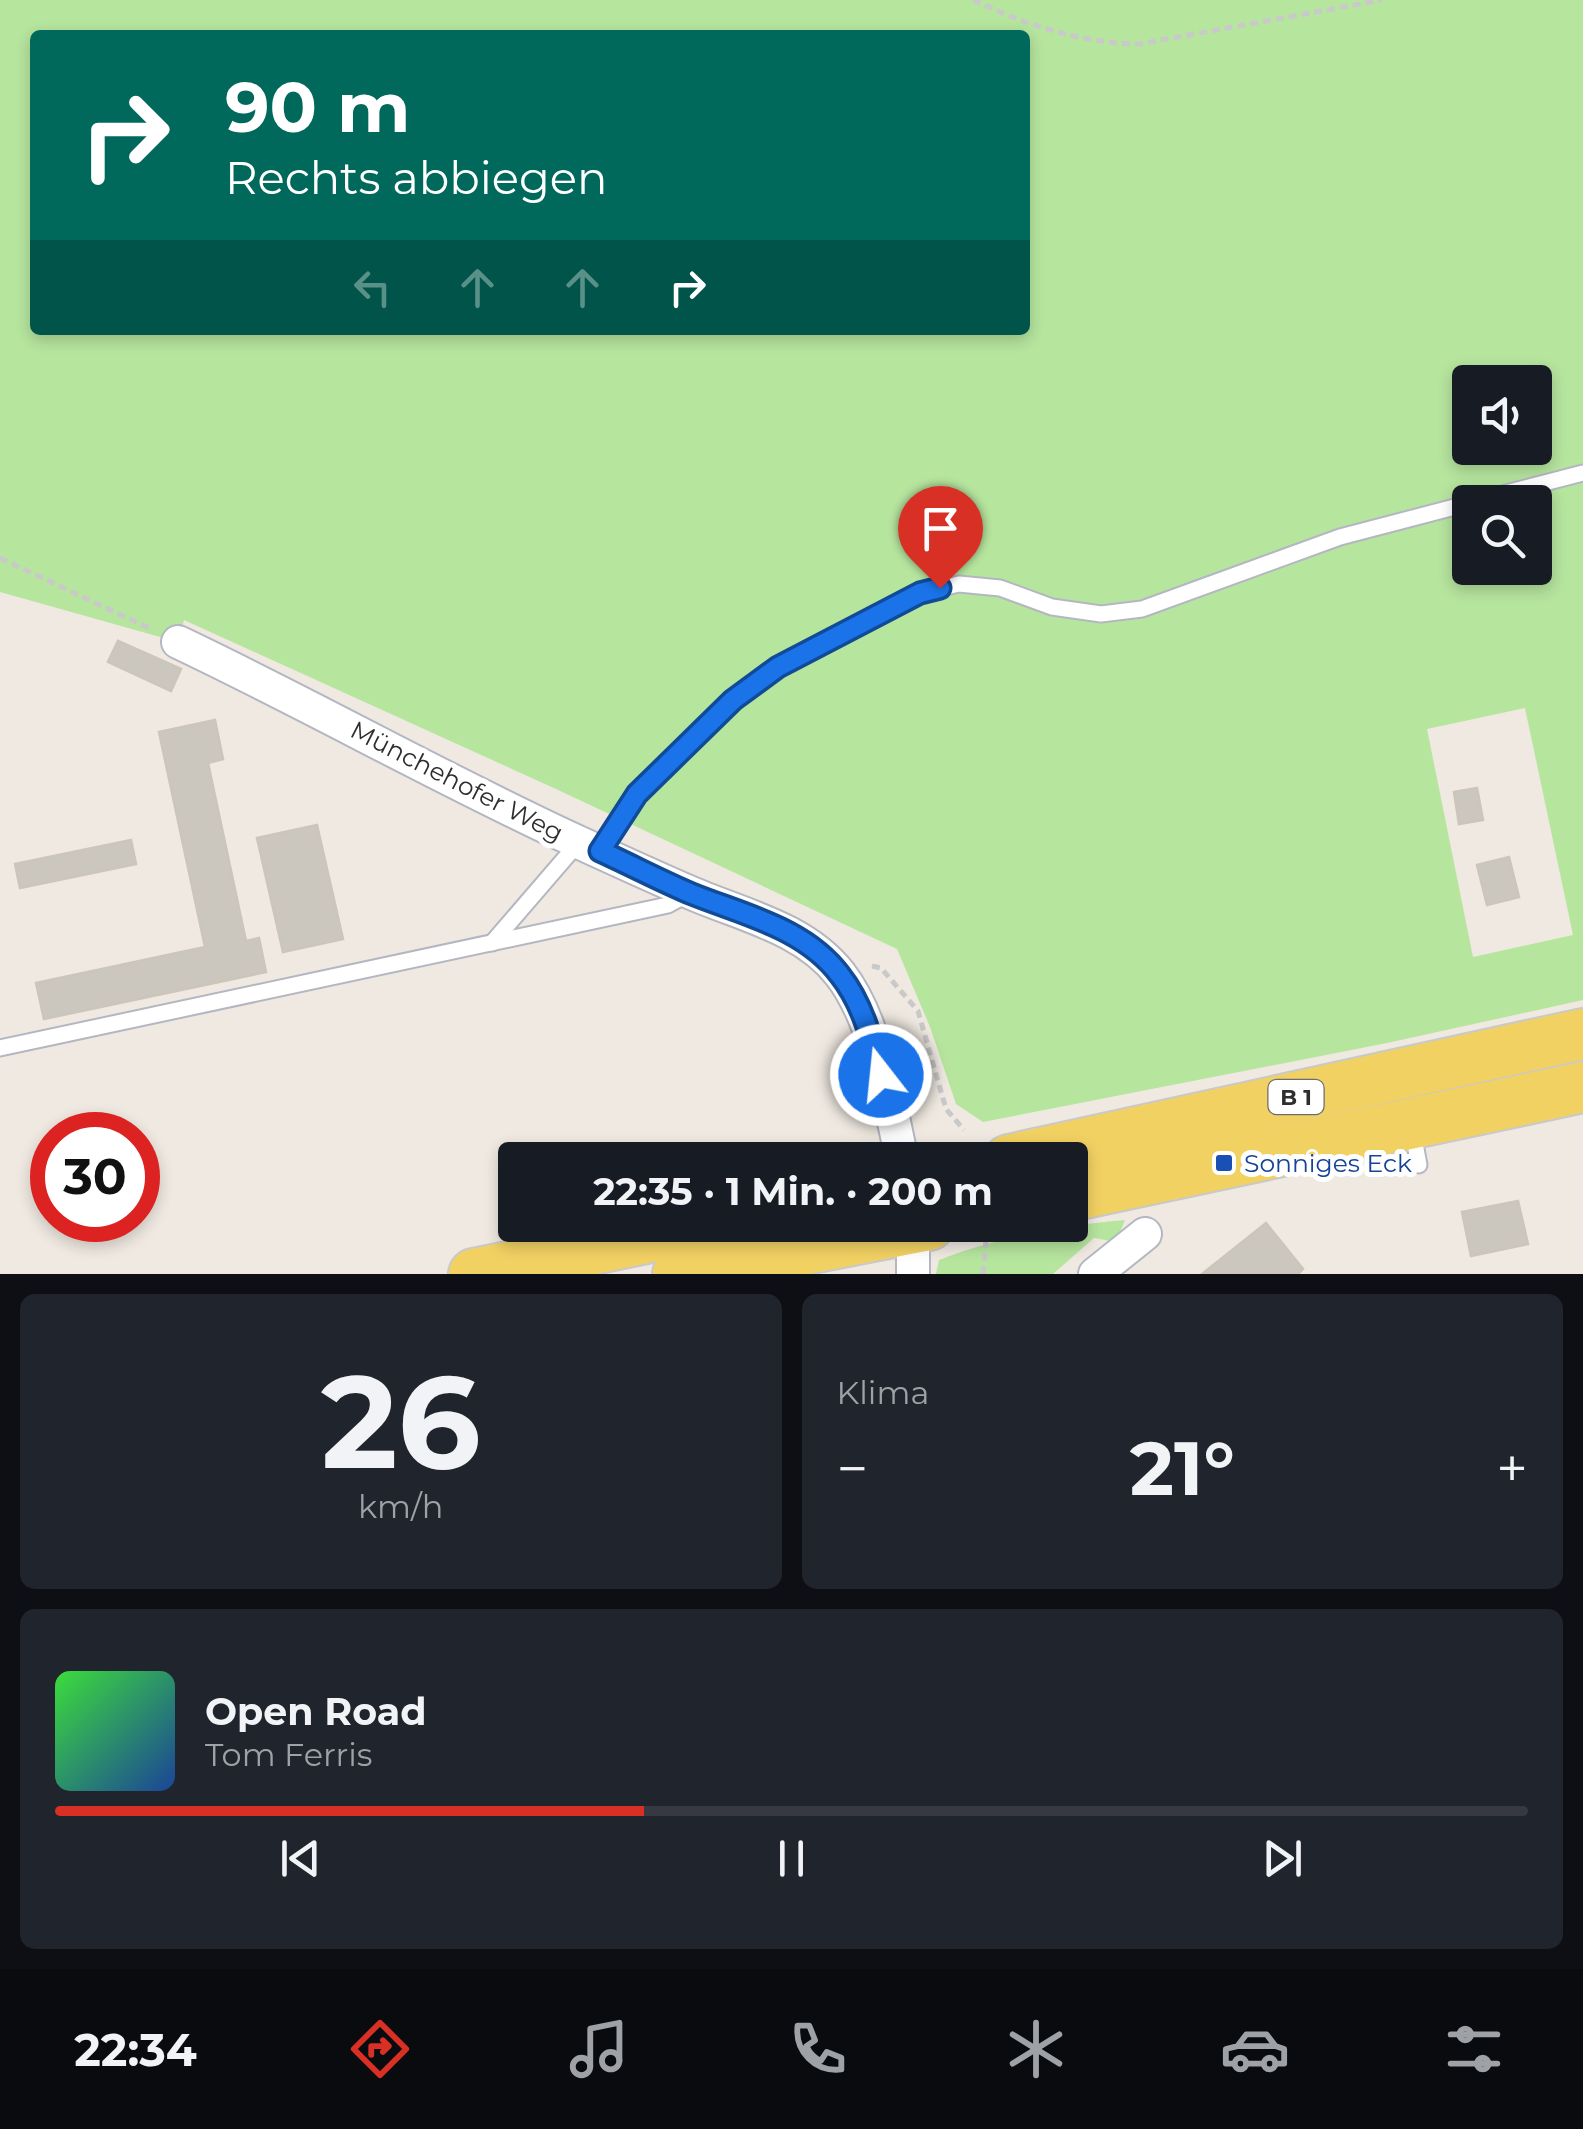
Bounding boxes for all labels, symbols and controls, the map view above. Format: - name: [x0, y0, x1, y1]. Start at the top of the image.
- text: 90 m: [225, 64, 410, 150]
- icon: right: [60, 70, 190, 200]
- text: Rechts abbiegen: [225, 150, 607, 205]
- icon: left: [345, 260, 400, 315]
- icon: ahead: [450, 260, 505, 315]
- icon: ahead: [555, 260, 610, 315]
- icon: right: [660, 260, 715, 315]
- map controls: [1452, 365, 1552, 585]
- button: sound: [1452, 365, 1552, 465]
- button: search: [1452, 485, 1552, 585]
- pin: [898, 486, 983, 589]
- icon: arrive: [913, 501, 968, 556]
- street label: Münchehofer Weg: [346, 714, 568, 848]
- position arrow: [829, 1023, 933, 1127]
- road number: B 1: [1268, 1080, 1324, 1114]
- speed limit sign: 30: [30, 1112, 160, 1242]
- place label: Sonniges Eck: [1244, 1148, 1412, 1178]
- marker: Sonniges Eck: [1213, 1152, 1235, 1174]
- text: 22:35 · 1 Min. · 200 m: [593, 1168, 993, 1215]
- text: 26: [321, 1342, 481, 1501]
- text: Klima: [837, 1373, 929, 1412]
- text: 21°: [1130, 1422, 1235, 1514]
- text: −: [837, 1435, 868, 1502]
- text: +: [1496, 1435, 1528, 1502]
- text: km/h: [358, 1487, 443, 1526]
- text: Open Road: [205, 1688, 427, 1735]
- text: Tom Ferris: [205, 1735, 372, 1774]
- icon: previous: [273, 1831, 328, 1886]
- icon: pause: [764, 1831, 819, 1886]
- icon: next: [1255, 1831, 1310, 1886]
- icon: directions: [345, 2014, 415, 2084]
- icon: music: [564, 2014, 634, 2084]
- icon: phone: [783, 2014, 853, 2084]
- icon: climate: [1001, 2014, 1071, 2084]
- icon: car: [1220, 2014, 1290, 2084]
- icon: filters: [1439, 2014, 1509, 2084]
- text: 22:34: [74, 2022, 197, 2077]

